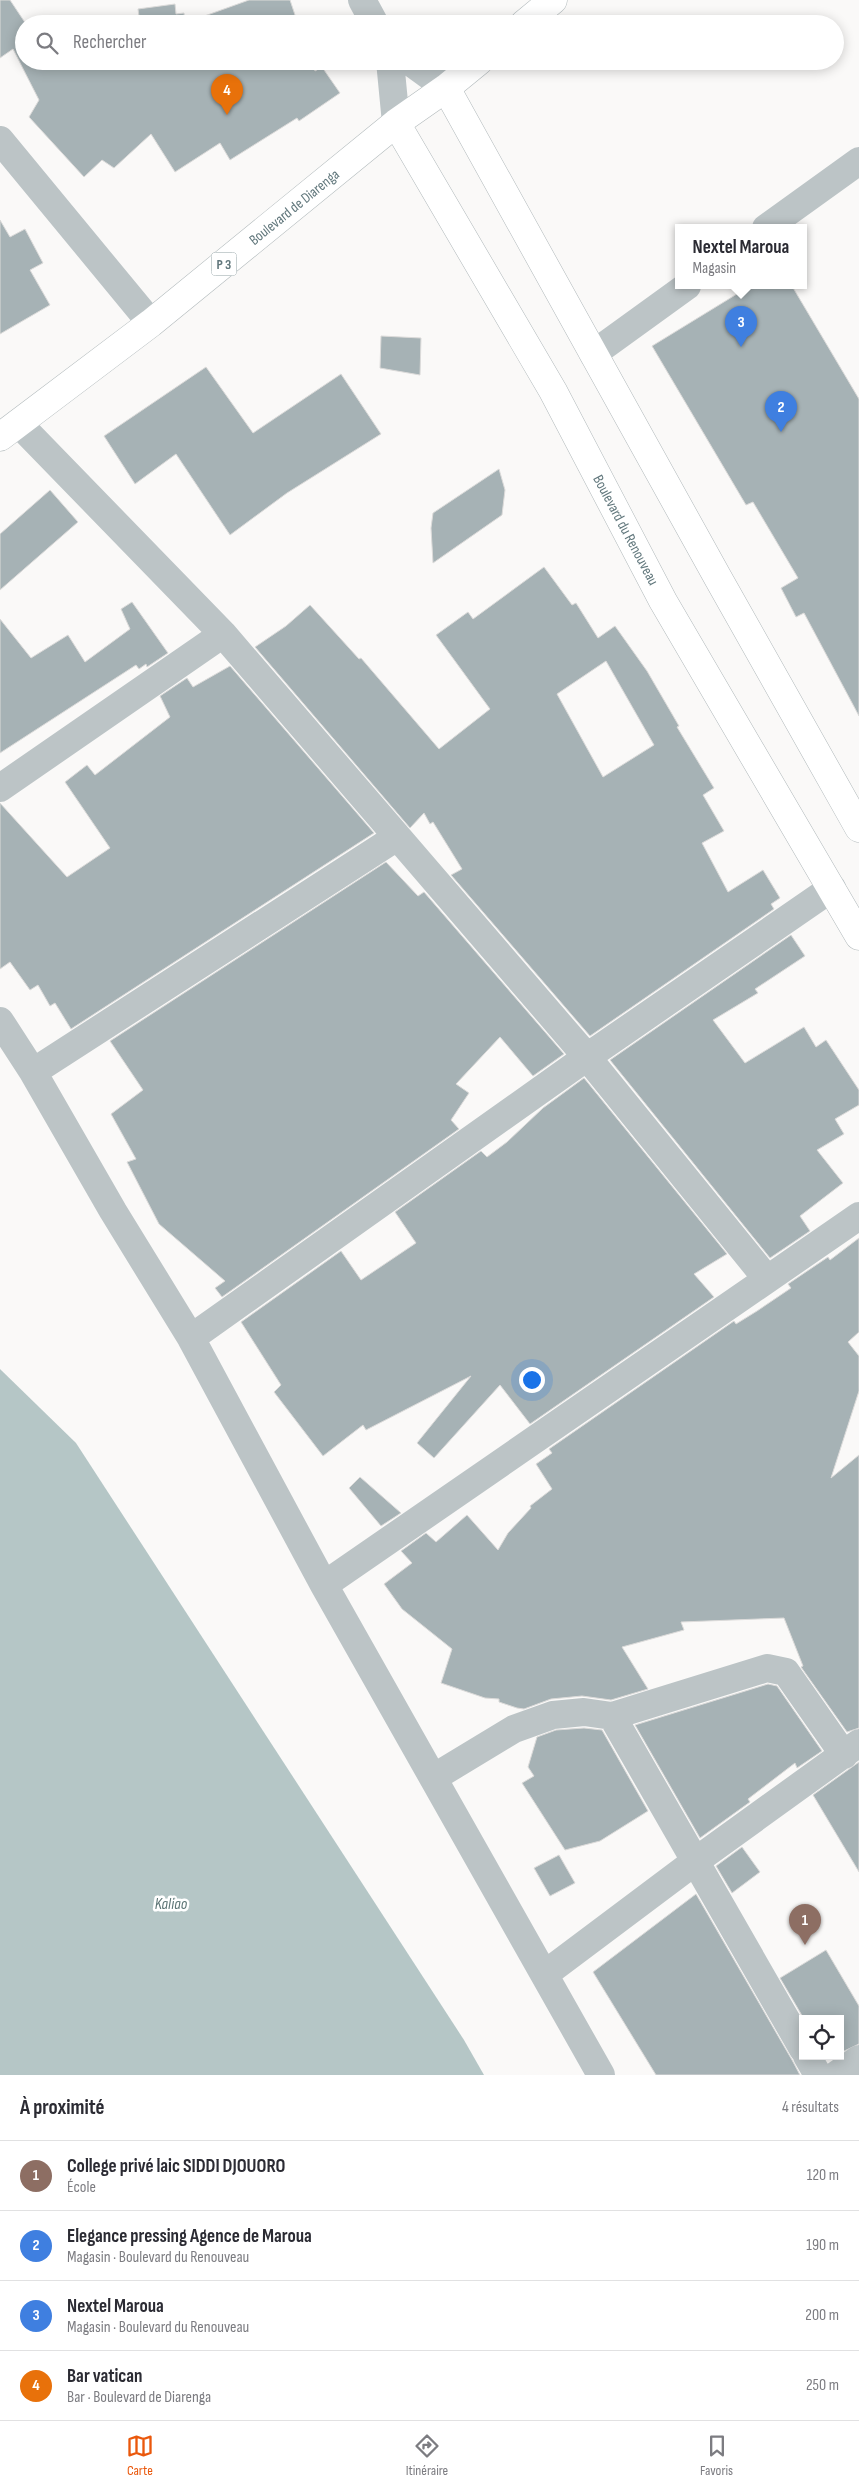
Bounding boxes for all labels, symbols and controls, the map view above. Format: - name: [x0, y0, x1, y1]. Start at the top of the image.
- search box: [15, 15, 844, 70]
- icon: search: [33, 29, 61, 57]
- text: Rechercher: [73, 31, 147, 54]
- pin: 4: [211, 74, 243, 115]
- street label: Boulevard de Diarenga: [245, 165, 343, 250]
- popup: [675, 224, 807, 289]
- text: Nextel Maroua: [693, 236, 789, 259]
- road number: P 3: [212, 252, 236, 276]
- text: Magasin: [693, 259, 736, 278]
- pin: 3: [725, 306, 757, 347]
- pin: 2: [765, 391, 797, 432]
- street label: Boulevard du Renouveau: [588, 472, 663, 589]
- your location: [519, 1367, 545, 1393]
- water label: Kaliao: [155, 1895, 188, 1914]
- pin: 1: [789, 1904, 821, 1945]
- map controls: [799, 2015, 844, 2060]
- button: locate: [799, 2015, 844, 2060]
- text: À proximité: [20, 2095, 105, 2120]
- text: 4 résultats: [782, 2098, 839, 2117]
- text: College privé laic SIDDI DJOUORO: [67, 2155, 285, 2178]
- text: 1: [33, 2166, 39, 2185]
- text: 120 m: [807, 2166, 839, 2185]
- text: École: [67, 2178, 96, 2197]
- text: Elegance pressing Agence de Maroua: [67, 2225, 312, 2248]
- text: 2: [32, 2236, 40, 2255]
- text: 190 m: [806, 2236, 839, 2255]
- text: Magasin · Boulevard du Renouveau: [67, 2248, 249, 2267]
- text: Nextel Maroua: [67, 2295, 164, 2318]
- text: 3: [32, 2306, 40, 2325]
- text: 200 m: [805, 2306, 839, 2325]
- text: Magasin · Boulevard du Renouveau: [67, 2318, 249, 2337]
- text: Bar vatican: [67, 2365, 142, 2388]
- text: 4: [32, 2376, 40, 2395]
- text: 250 m: [806, 2376, 839, 2395]
- text: Bar · Boulevard de Diarenga: [67, 2388, 211, 2407]
- tab: Carte: [126, 2432, 154, 2479]
- tab: Itinéraire: [406, 2432, 448, 2479]
- tab: Favoris: [700, 2432, 733, 2479]

